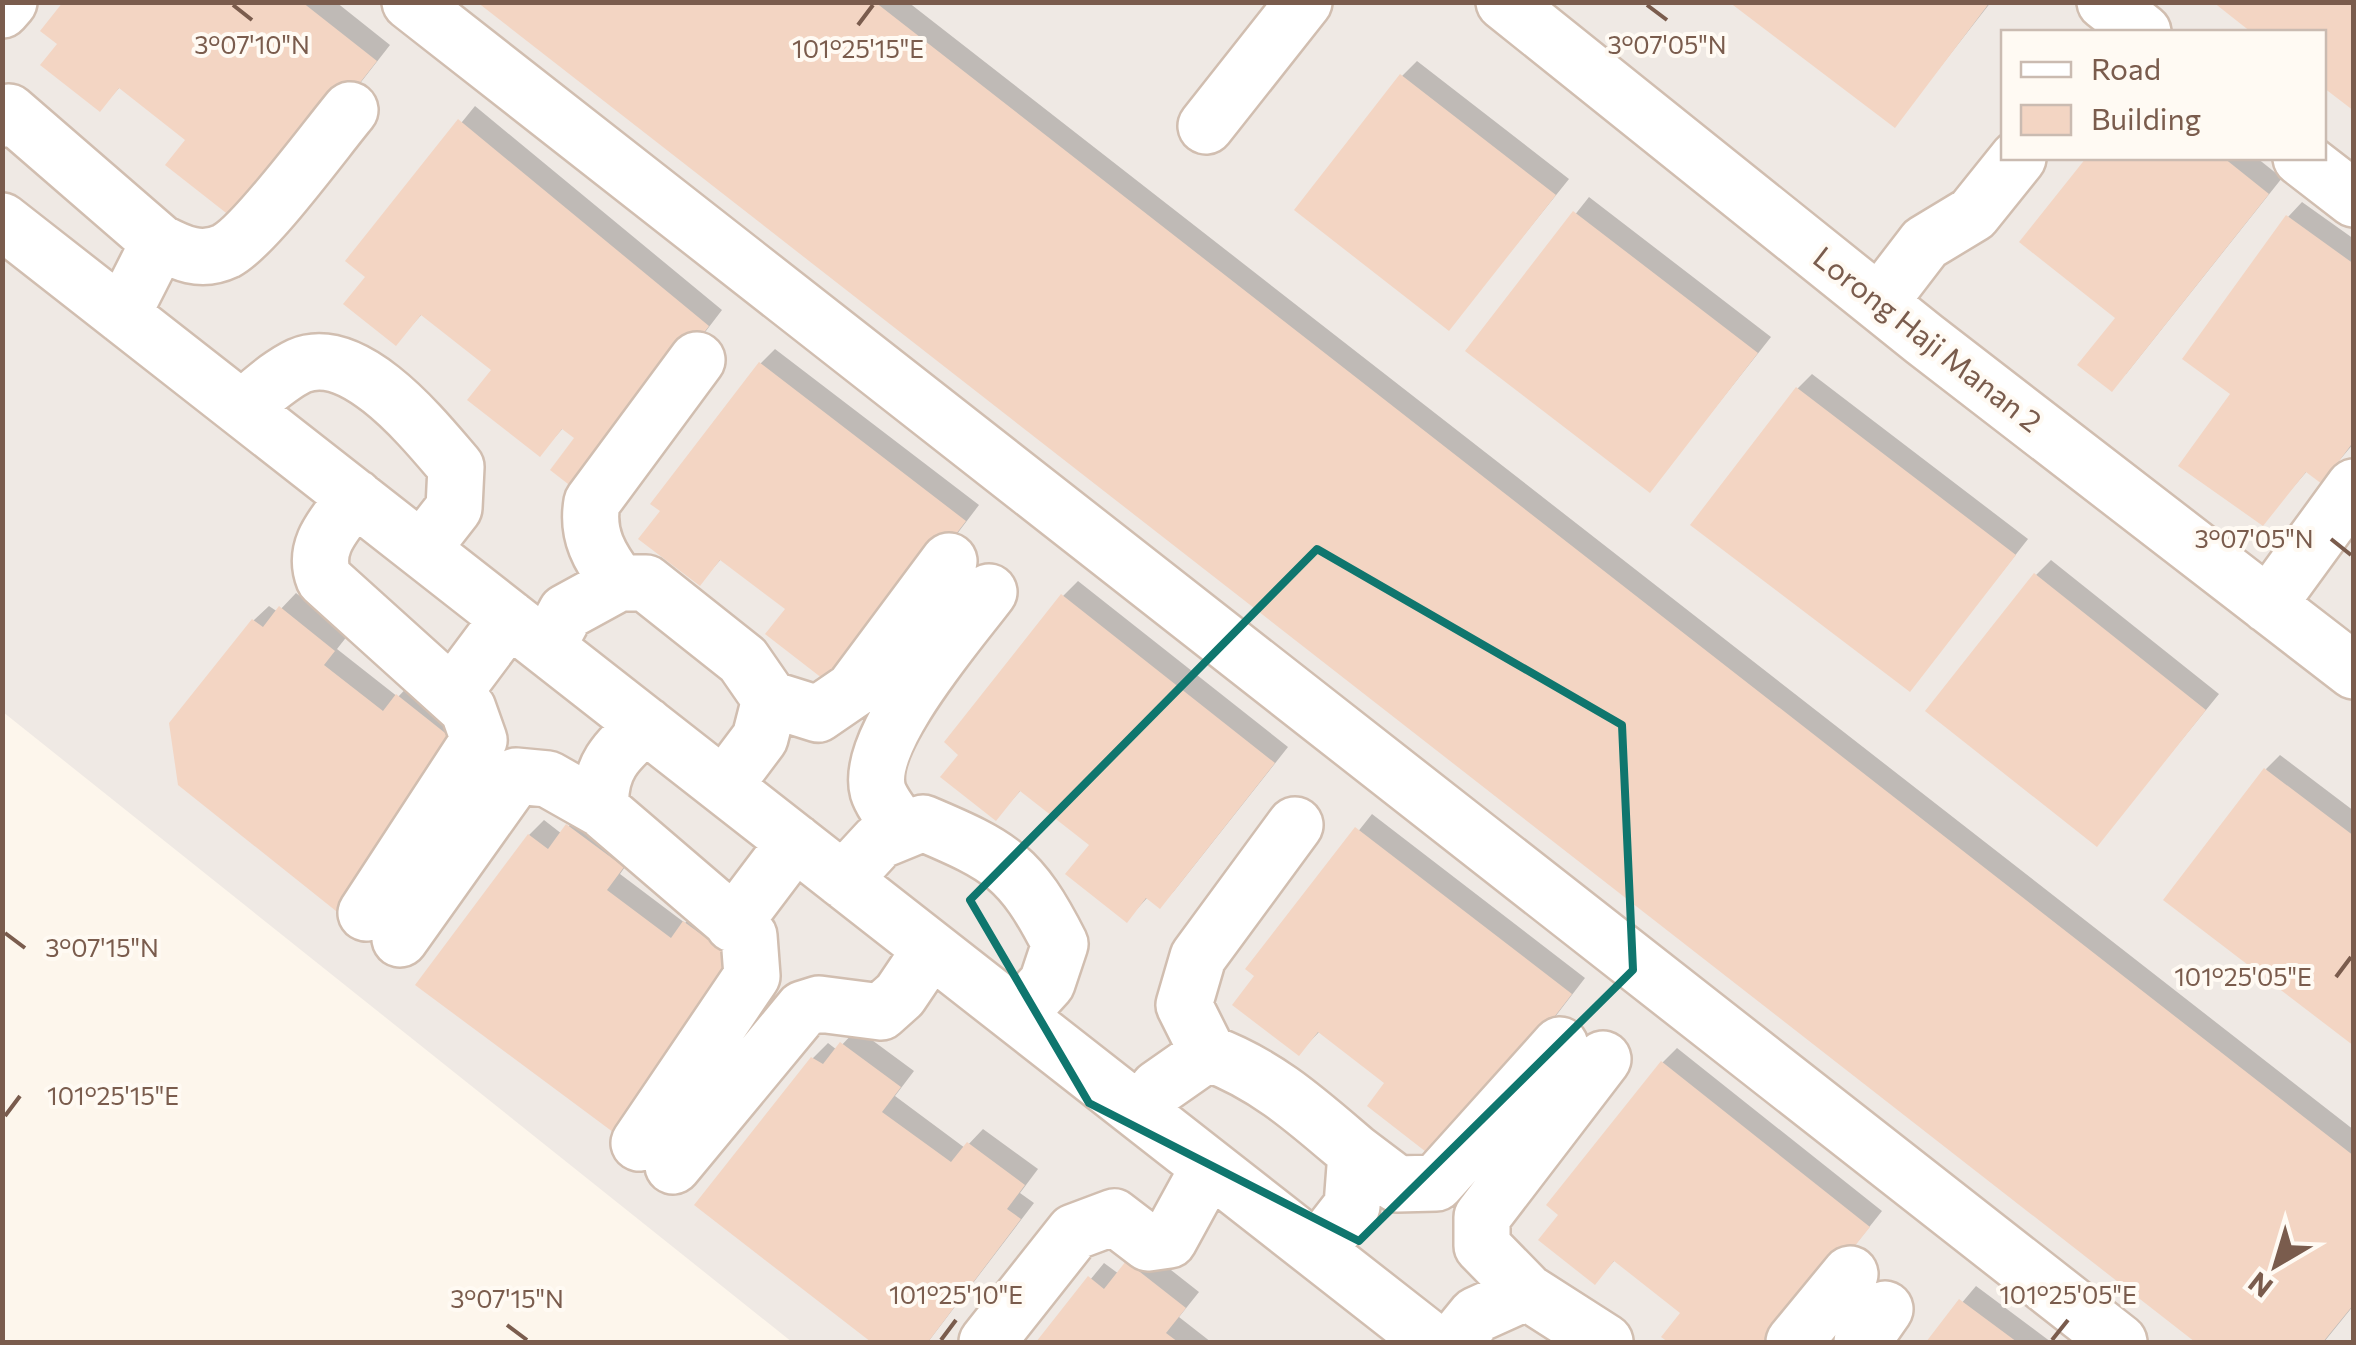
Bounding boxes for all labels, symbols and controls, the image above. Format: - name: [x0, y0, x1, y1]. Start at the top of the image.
- text: 3°07'10"N: [194, 29, 310, 59]
- text: 3°07'05"N: [1607, 29, 1727, 59]
- legend: [2001, 30, 2326, 160]
- text: 101°25'15"E: [792, 33, 924, 63]
- text: Road: [2091, 49, 2161, 86]
- text: Building: [2091, 99, 2201, 136]
- street label: Lorong Haji Manan 2: [1807, 237, 2050, 439]
- text: 3°07'05"N: [2194, 523, 2314, 553]
- text: 3°07'15"N: [45, 932, 159, 962]
- text: 101°25'05"E: [2174, 961, 2312, 991]
- text: 101°25'15"E: [47, 1080, 179, 1110]
- north arrow: [2226, 1215, 2326, 1315]
- text: N: [2241, 1266, 2279, 1305]
- text: 101°25'10"E: [889, 1279, 1023, 1309]
- text: 101°25'05"E: [1999, 1279, 2137, 1309]
- text: 3°07'15"N: [450, 1283, 564, 1313]

